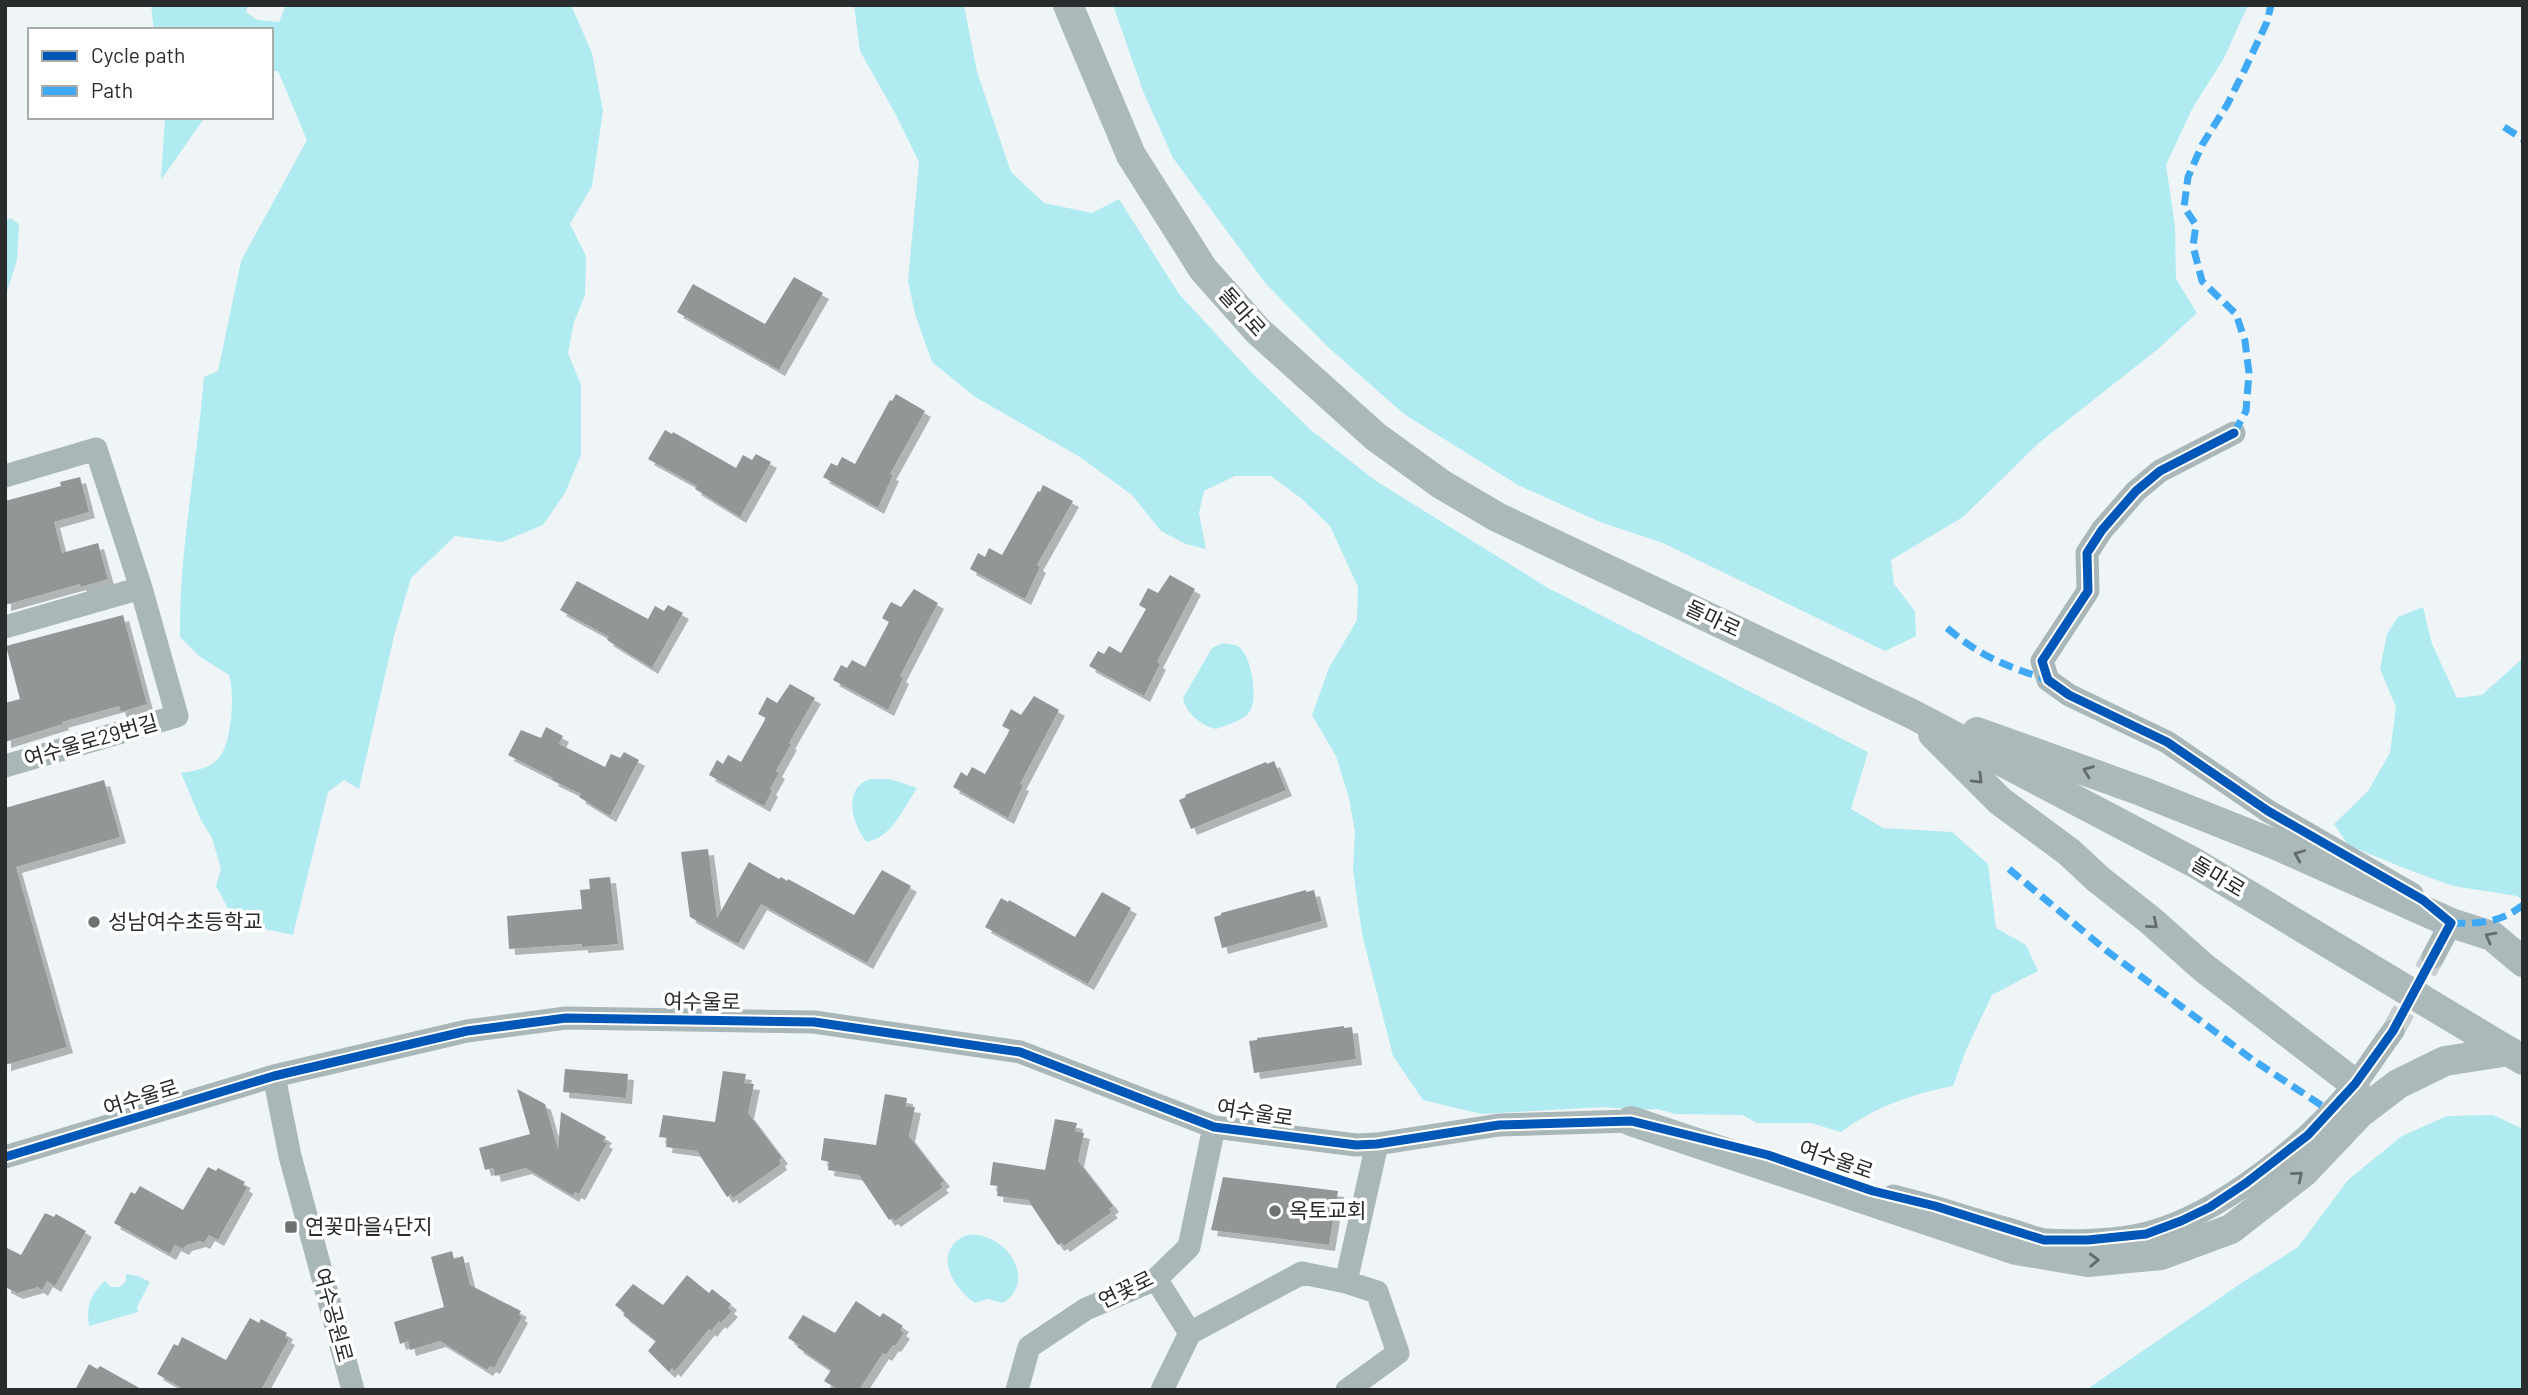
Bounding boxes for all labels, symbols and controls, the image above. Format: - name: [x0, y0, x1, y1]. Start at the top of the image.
- legend: [28, 28, 273, 119]
- text: Cycle path: [91, 42, 185, 67]
- text: Path: [91, 77, 133, 102]
- street label: 돌마로: [1214, 281, 1272, 341]
- street label: 돌마로: [1682, 594, 1745, 641]
- street label: 여수울로29번길: [21, 709, 160, 771]
- one-way arrow: [2083, 765, 2095, 779]
- one-way arrow: [1970, 771, 1983, 784]
- one-way arrow: [2294, 849, 2306, 863]
- street label: 돌마로: [2187, 850, 2250, 901]
- place label: 성남여수초등학교: [108, 908, 263, 933]
- marker: 성남여수초등학교: [86, 914, 102, 930]
- one-way arrow: [2145, 916, 2158, 928]
- one-way arrow: [2484, 932, 2497, 946]
- street label: 여수울로: [663, 987, 741, 1014]
- street label: 여수울로: [100, 1073, 181, 1120]
- street label: 여수울로: [1215, 1093, 1295, 1130]
- street label: 여수울로: [1796, 1134, 1877, 1183]
- one-way arrow: [2290, 1172, 2303, 1184]
- place label: 옥토교회: [1289, 1197, 1366, 1222]
- marker: 옥토교회: [1267, 1203, 1283, 1219]
- place label: 연꽃마을4단지: [305, 1213, 433, 1238]
- marker: 연꽃마을4단지: [283, 1219, 299, 1235]
- one-way arrow: [2089, 1253, 2100, 1268]
- street label: 여수공원로: [310, 1265, 359, 1365]
- street label: 연꽃로: [1094, 1265, 1157, 1313]

